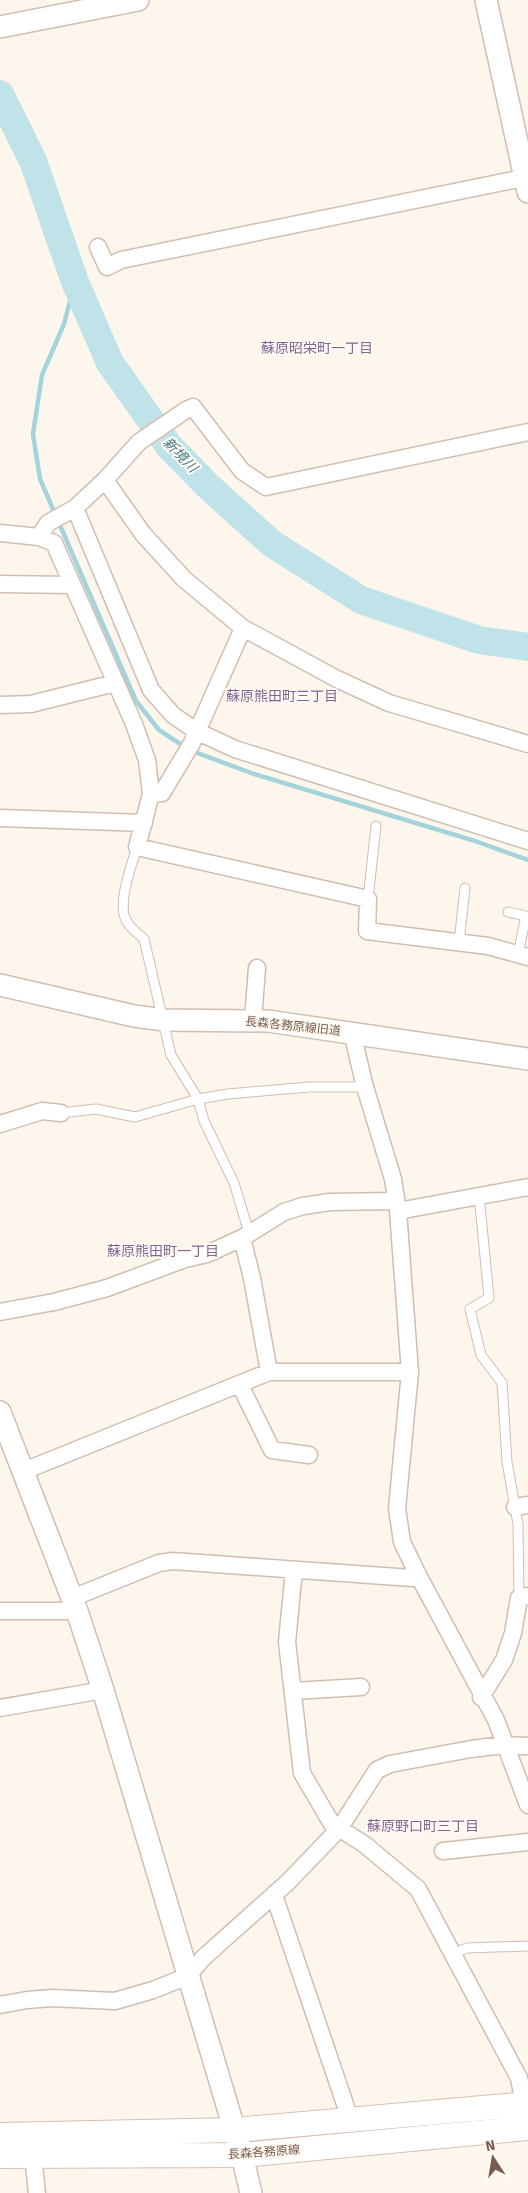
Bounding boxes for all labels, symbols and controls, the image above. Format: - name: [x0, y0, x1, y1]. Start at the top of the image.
- district label: 蘇原昭栄町一丁目: [261, 340, 373, 357]
- water label: 新境川: [159, 434, 202, 477]
- district label: 蘇原熊田町三丁目: [226, 688, 338, 705]
- street label: 長森各務原線旧道: [245, 1014, 341, 1038]
- district label: 蘇原熊田町一丁目: [107, 1243, 219, 1260]
- district label: 蘇原野口町三丁目: [367, 1818, 479, 1835]
- north arrow: [468, 2133, 518, 2183]
- text: N: [484, 2136, 497, 2155]
- street label: 長森各務原線: [228, 2143, 300, 2161]

